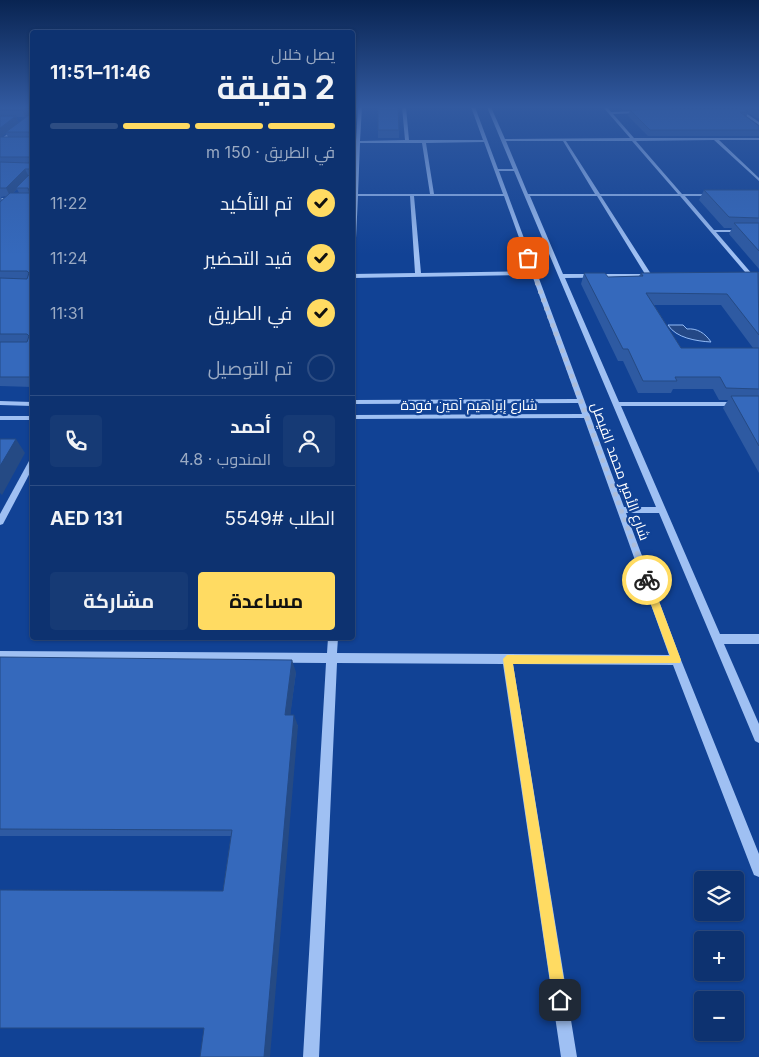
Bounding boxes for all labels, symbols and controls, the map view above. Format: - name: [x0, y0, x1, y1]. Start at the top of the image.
- text: يصل خلال: [271, 44, 335, 64]
- text: 11:46–11:51: [50, 61, 151, 84]
- text: 2 دقيقة: [217, 68, 335, 107]
- text: في الطريق · 150 m: [206, 142, 335, 162]
- icon: check: [307, 189, 335, 217]
- text: تم التأكيد: [220, 192, 292, 215]
- text: 11:22: [50, 193, 87, 213]
- pin: [507, 237, 549, 279]
- icon: check: [307, 244, 335, 272]
- icon: bag: [514, 244, 542, 272]
- text: قيد التحضير: [205, 247, 292, 270]
- text: 11:24: [50, 248, 87, 268]
- icon: check: [307, 299, 335, 327]
- text: في الطريق: [208, 302, 292, 325]
- text: 11:31: [50, 303, 84, 323]
- text: تم التوصيل: [208, 357, 292, 380]
- street label: شارع إبراهيم آمين فودة: [400, 396, 538, 415]
- street label: شارع الأمير محمد الفيصل: [587, 400, 654, 543]
- button: phone: [50, 415, 102, 467]
- text: أحمد: [230, 415, 271, 438]
- button: person: [283, 415, 335, 467]
- text: المندوب · 4.8: [179, 449, 271, 469]
- text: AED 131: [50, 507, 123, 530]
- text: الطلب #5549: [225, 507, 335, 530]
- courier: [622, 555, 672, 605]
- icon: bike: [633, 566, 661, 594]
- button: مشاركة: [50, 572, 188, 630]
- button: مساعدة: [198, 572, 335, 630]
- map controls: [694, 871, 744, 1041]
- button: layers: [694, 871, 744, 921]
- button: +: [694, 931, 744, 981]
- pin: [539, 979, 581, 1021]
- icon: home: [546, 986, 574, 1014]
- button: −: [694, 991, 744, 1041]

